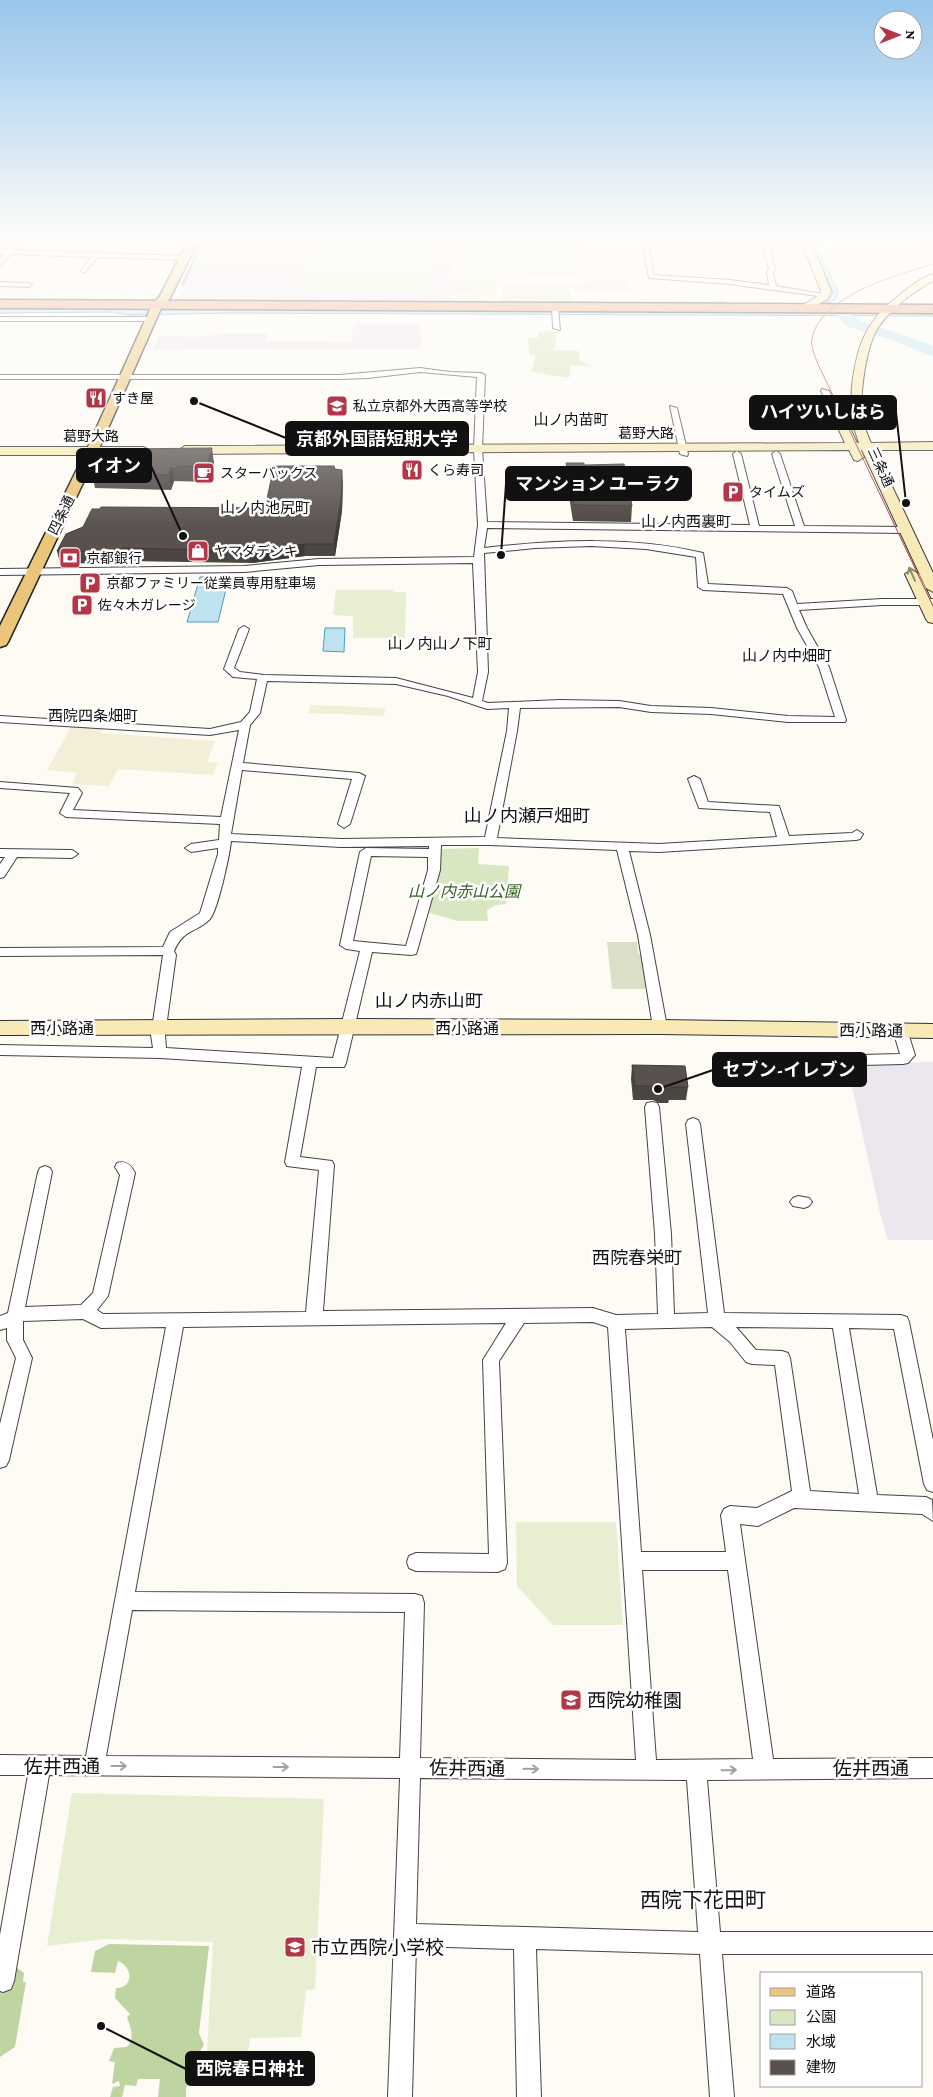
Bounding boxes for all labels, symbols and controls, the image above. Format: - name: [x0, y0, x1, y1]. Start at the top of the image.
- north arrow: [873, 10, 923, 60]
- text: N: [903, 30, 919, 40]
- restaurant icon: すき屋: [84, 386, 108, 410]
- place label: すき屋: [112, 390, 154, 406]
- school or university icon: 私立京都外大西高等学校: [325, 394, 349, 418]
- callout: ハイツいしはら: [750, 396, 896, 429]
- place label: 私立京都外大西高等学校: [353, 398, 507, 414]
- text: ハイツいしはら: [760, 402, 886, 422]
- district label: 山ノ内苗町: [533, 412, 609, 428]
- callout: 京都外国語短期大学: [286, 422, 468, 455]
- street label: 葛野大路: [618, 425, 674, 441]
- street label: 葛野大路: [63, 428, 119, 444]
- text: 京都外国語短期大学: [296, 429, 458, 449]
- street label: 三条通: [865, 445, 897, 489]
- callout: イオン: [77, 449, 151, 482]
- text: イオン: [87, 456, 141, 476]
- restaurant icon: くら寿司: [400, 458, 424, 482]
- cafe icon: スターバックス: [192, 461, 216, 485]
- place label: くら寿司: [428, 462, 484, 478]
- place label: スターバックス: [220, 465, 317, 481]
- callout: マンション ユーラク: [506, 467, 691, 500]
- text: マンション ユーラク: [515, 474, 681, 494]
- parking icon: タイムズ: [721, 480, 745, 504]
- place label: タイムズ: [749, 484, 805, 500]
- street label: 四条通: [45, 493, 77, 537]
- district label: 山ノ内池尻町: [220, 500, 310, 516]
- district label: 山ノ内西裏町: [641, 514, 731, 530]
- shop icon: ヤマダデンキ: [186, 539, 210, 563]
- place label: ヤマダデンキ: [214, 543, 298, 559]
- bank icon: 京都銀行: [58, 546, 82, 570]
- place label: 京都銀行: [86, 550, 142, 566]
- one-way arrow: [907, 567, 917, 582]
- parking icon: 京都ファミリー従業員専用駐車場: [78, 571, 102, 595]
- place label: 京都ファミリー従業員専用駐車場: [106, 575, 316, 591]
- parking icon: 佐々木ガレージ: [70, 593, 94, 617]
- place label: 佐々木ガレージ: [98, 597, 196, 613]
- district label: 山ノ内山ノ下町: [387, 636, 493, 652]
- district label: 山ノ内中畑町: [742, 648, 832, 664]
- district label: 西院四条畑町: [48, 708, 138, 724]
- district label: 山ノ内瀬戸畑町: [464, 806, 590, 826]
- park label: 山ノ内赤山公園: [408, 883, 522, 900]
- district label: 山ノ内赤山町: [375, 991, 483, 1011]
- street label: 西小路通: [30, 1020, 94, 1037]
- street label: 西小路通: [435, 1020, 499, 1037]
- street label: 西小路通: [839, 1021, 903, 1040]
- callout: セブン-イレブン: [713, 1053, 866, 1086]
- text: セブン-イレブン: [723, 1060, 855, 1080]
- district label: 西院春栄町: [592, 1248, 682, 1268]
- school or university icon: 西院幼稚園: [559, 1688, 583, 1712]
- place label: 西院幼稚園: [587, 1690, 682, 1711]
- street label: 佐井西通: [24, 1756, 100, 1777]
- street label: 佐井西通: [429, 1757, 505, 1780]
- street label: 佐井西通: [833, 1758, 909, 1779]
- one-way arrow: [110, 1761, 126, 1771]
- one-way arrow: [272, 1762, 289, 1772]
- one-way arrow: [522, 1764, 539, 1774]
- one-way arrow: [720, 1765, 736, 1775]
- district label: 西院下花田町: [640, 1888, 766, 1912]
- school or university icon: 市立西院小学校: [283, 1935, 307, 1959]
- place label: 市立西院小学校: [311, 1937, 444, 1958]
- legend: [760, 1972, 923, 2087]
- text: 道路: [806, 1984, 836, 2000]
- text: 公園: [806, 2009, 836, 2025]
- text: 水域: [806, 2034, 836, 2050]
- callout: 西院春日神社: [186, 2052, 314, 2085]
- text: 西院春日神社: [196, 2059, 304, 2079]
- text: 建物: [806, 2059, 836, 2075]

